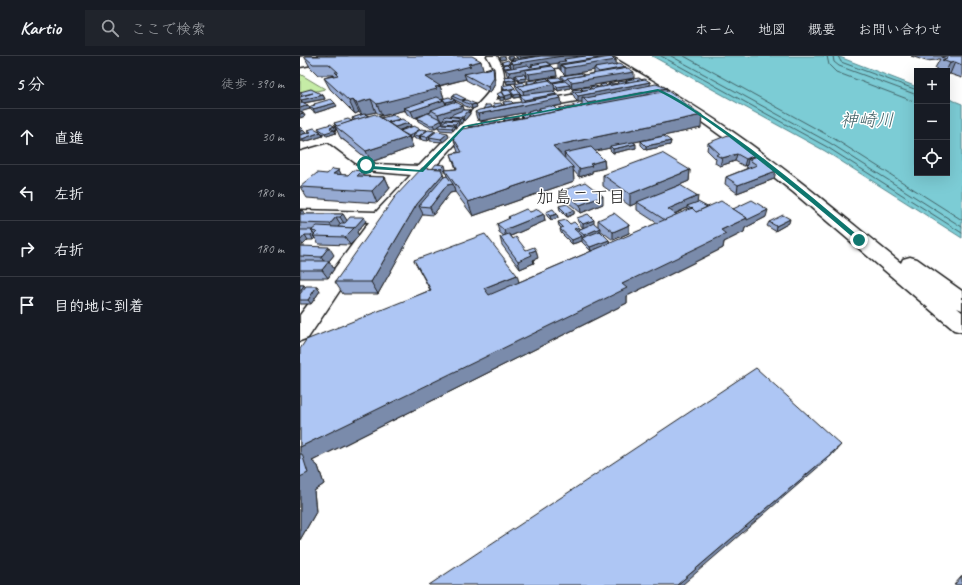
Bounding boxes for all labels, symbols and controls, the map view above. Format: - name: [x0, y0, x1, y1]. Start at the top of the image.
- search box: [85, 10, 365, 46]
- text: Kartio: [20, 16, 61, 40]
- icon: search: [99, 17, 121, 39]
- text: ここで検索: [131, 20, 206, 39]
- text: ホーム: [695, 21, 736, 38]
- text: 地図: [758, 21, 786, 38]
- text: 概要: [808, 21, 836, 38]
- text: お問い合わせ: [858, 21, 942, 38]
- map controls: [914, 68, 950, 176]
- button: +: [914, 68, 950, 104]
- text: 5 分: [16, 74, 45, 95]
- text: 徒歩 · 390 m: [221, 76, 284, 92]
- button: −: [914, 104, 950, 140]
- water label: 神崎川: [840, 109, 894, 131]
- icon: ahead: [16, 126, 38, 148]
- text: 直進: [54, 129, 84, 148]
- text: 30 m: [262, 129, 284, 145]
- button: locate: [914, 140, 950, 176]
- route start: [357, 156, 375, 174]
- icon: left: [16, 182, 38, 204]
- text: 左折: [54, 185, 84, 204]
- text: 180 m: [256, 185, 284, 201]
- district label: 加島二丁目: [536, 186, 626, 208]
- route end: [850, 231, 868, 249]
- icon: right: [16, 238, 38, 260]
- text: 右折: [54, 241, 84, 260]
- text: 180 m: [256, 241, 284, 257]
- icon: arrive: [16, 294, 38, 316]
- text: 目的地に到着: [54, 297, 144, 316]

